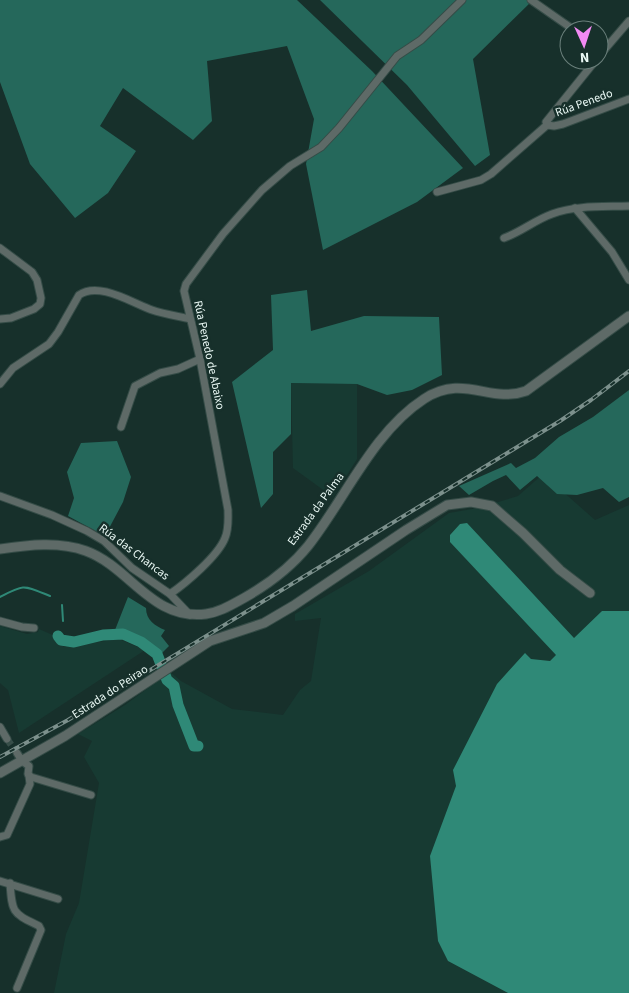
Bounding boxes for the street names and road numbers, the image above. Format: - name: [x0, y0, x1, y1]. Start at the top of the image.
- street label: Rúa Penedo: [553, 85, 615, 121]
- street label: Rúa Penedo de Abaixo: [189, 299, 229, 411]
- street label: Estrada da Palma: [284, 469, 348, 549]
- street label: Rúa das Chancas: [95, 520, 173, 584]
- street label: Estrada do Peirao: [69, 661, 151, 723]

